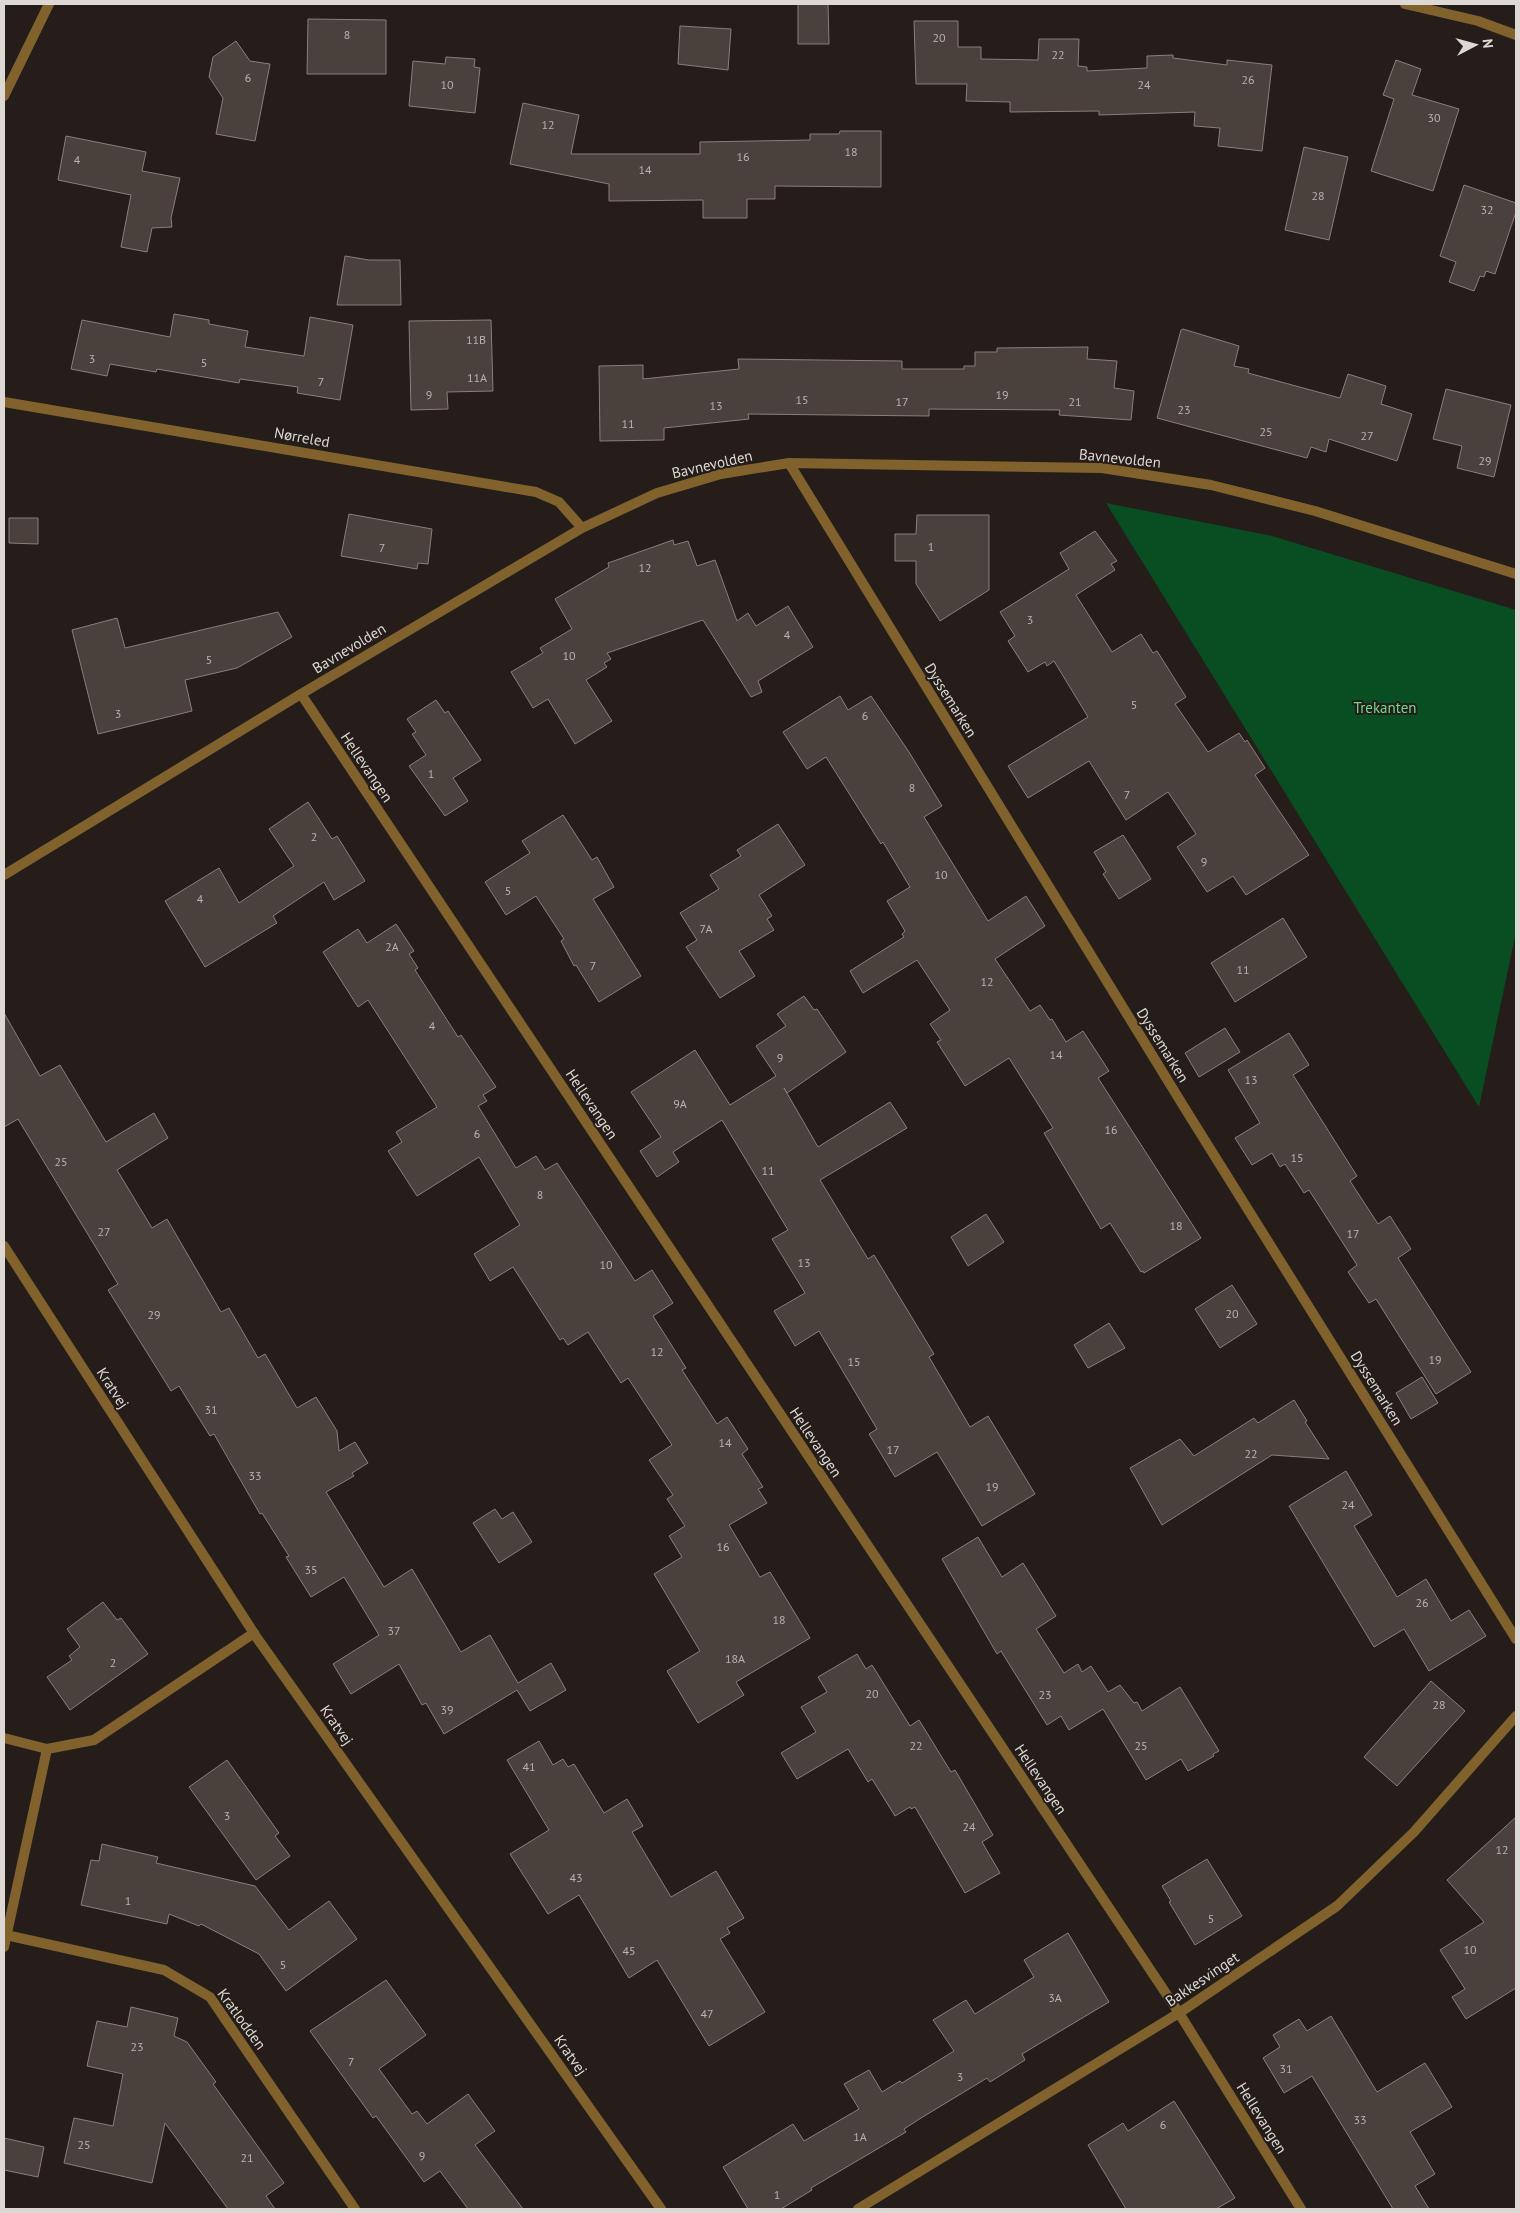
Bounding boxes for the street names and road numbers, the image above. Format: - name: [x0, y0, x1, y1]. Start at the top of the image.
- street label: Nørreled: [273, 423, 331, 451]
- street label: Bavnevolden: [1078, 444, 1162, 472]
- street label: Bavnevolden: [670, 445, 754, 483]
- street label: Bavnevolden: [309, 619, 389, 677]
- street label: Dyssemarken: [921, 659, 981, 741]
- street label: Hellevangen: [337, 728, 397, 806]
- street label: Dyssemarken: [1133, 1004, 1193, 1086]
- street label: Hellevangen: [562, 1065, 622, 1143]
- street label: Dyssemarken: [1347, 1347, 1407, 1429]
- street label: Kratvej: [93, 1364, 133, 1412]
- street label: Hellevangen: [786, 1403, 846, 1481]
- street label: Kratvej: [316, 1701, 358, 1749]
- street label: Hellevangen: [1011, 1740, 1071, 1818]
- street label: Bakkesvinget: [1162, 1947, 1242, 2011]
- street label: Kratlodden: [214, 1985, 270, 2053]
- street label: Kratvej: [550, 2031, 592, 2079]
- street label: Hellevangen: [1233, 2079, 1291, 2157]

